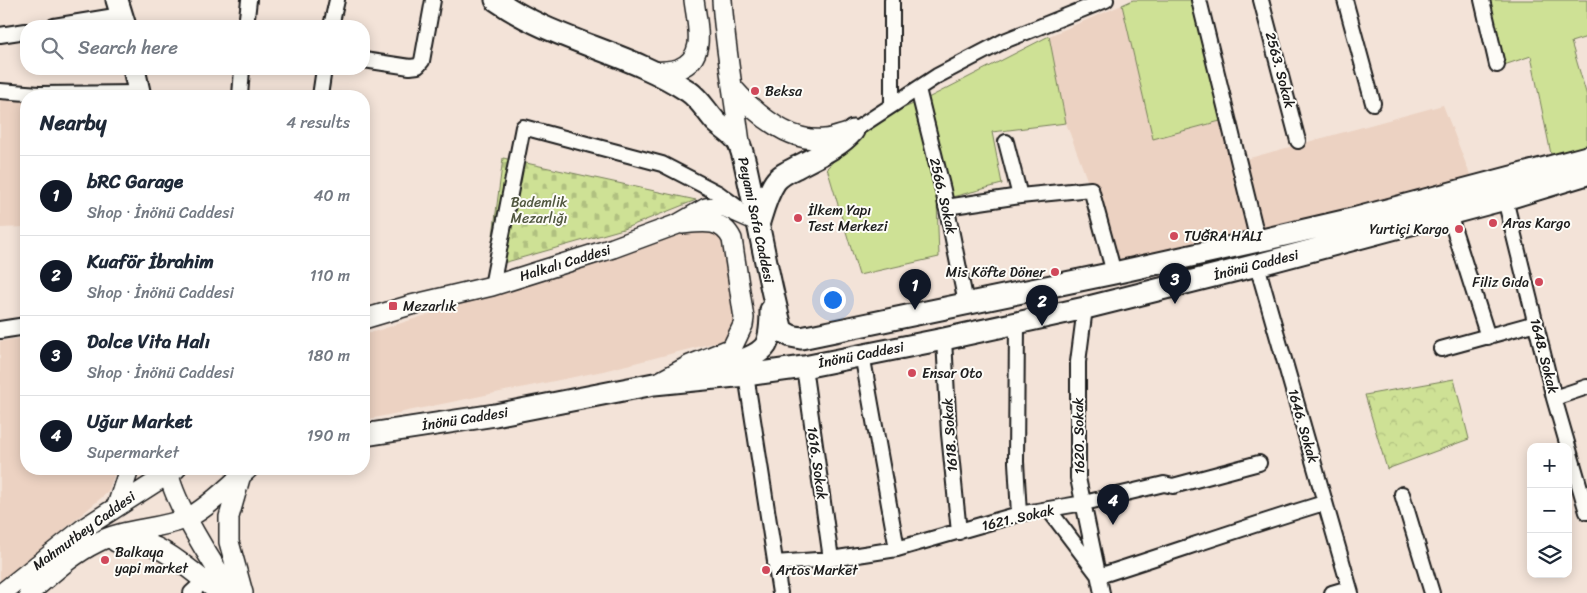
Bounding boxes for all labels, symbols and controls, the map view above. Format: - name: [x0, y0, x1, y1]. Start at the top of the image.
- search box: [20, 20, 370, 75]
- street label: 2563. Sokak: [1258, 29, 1302, 111]
- text: Search here: [78, 31, 178, 64]
- icon: search: [38, 34, 66, 62]
- place label: Beksa: [765, 79, 803, 104]
- marker: Beksa: [749, 85, 761, 97]
- text: Nearby: [40, 104, 106, 142]
- text: 4 results: [286, 108, 350, 137]
- street label: Peyami Safa Caddesi: [730, 155, 782, 286]
- street label: 2566. Sokak: [922, 155, 964, 237]
- text: bRC Garage: [87, 165, 183, 198]
- text: 1: [53, 181, 59, 210]
- text: 40 m: [313, 181, 350, 210]
- park label: Bademlik Mezarlığı: [511, 190, 568, 231]
- text: Shop · İnönü Caddesi: [87, 198, 234, 227]
- place label: İlkem Yapı Test Merkezi: [807, 198, 889, 239]
- place label: Aras Kargo: [1502, 211, 1570, 236]
- marker: İlkem Yapı Test Merkezi: [792, 212, 804, 224]
- place label: Yurtiçi Kargo: [1370, 217, 1449, 242]
- marker: Aras Kargo: [1487, 217, 1499, 229]
- marker: Yurtiçi Kargo: [1453, 223, 1465, 235]
- place label: TUĞRA HALI: [1184, 224, 1263, 249]
- marker: TUĞRA HALI: [1168, 230, 1180, 242]
- street label: Halkalı Caddesi: [516, 237, 615, 289]
- street label: İnönü Caddesi: [1210, 242, 1302, 288]
- text: Kuaför İbrahim: [87, 245, 214, 278]
- place label: Mis Köfte Döner: [946, 260, 1046, 285]
- text: 2: [51, 261, 61, 290]
- text: 110 m: [310, 261, 350, 290]
- pin: 3: [1159, 263, 1191, 304]
- marker: Mis Köfte Döner: [1049, 266, 1061, 278]
- pin: 1: [899, 269, 931, 310]
- place label: Filiz Gıda: [1472, 270, 1529, 295]
- marker: Filiz Gıda: [1533, 276, 1545, 288]
- text: Shop · İnönü Caddesi: [87, 278, 234, 307]
- pin: 2: [1026, 285, 1058, 326]
- your location: [820, 287, 846, 313]
- place label: Mezarlık: [403, 294, 457, 319]
- marker: Mezarlık: [387, 300, 399, 312]
- street label: 1648. Sokak: [1523, 316, 1566, 397]
- text: Dolce Vita Halı: [87, 325, 210, 358]
- street label: İnönü Caddesi: [815, 334, 907, 376]
- text: 3: [52, 341, 60, 370]
- text: 180 m: [307, 341, 350, 370]
- text: Shop · İnönü Caddesi: [87, 358, 234, 387]
- place label: Ensar Oto: [922, 361, 982, 386]
- marker: Ensar Oto: [906, 367, 918, 379]
- street label: 1646. Sokak: [1280, 386, 1326, 467]
- street label: 1618. Sokak: [935, 397, 965, 473]
- street label: 1620. Sokak: [1066, 397, 1092, 474]
- street label: İnönü Caddesi: [419, 400, 511, 438]
- text: Uğur Market: [87, 405, 192, 438]
- text: 4: [51, 421, 61, 450]
- text: 190 m: [307, 421, 350, 450]
- street label: 1616. Sokak: [800, 425, 835, 502]
- text: Supermarket: [87, 438, 179, 467]
- map controls: [1527, 443, 1572, 578]
- button: +: [1527, 443, 1572, 488]
- street label: Mahmutbey Caddesi: [27, 484, 142, 577]
- pin: 4: [1097, 484, 1129, 525]
- button: −: [1527, 488, 1572, 533]
- street label: 1621. Sokak: [979, 497, 1057, 538]
- button: layers: [1527, 533, 1572, 578]
- place label: Balkaya yapi market: [115, 540, 189, 581]
- marker: Balkaya yapi market: [99, 554, 111, 566]
- place label: Artos Market: [775, 558, 859, 583]
- marker: Artos Market: [760, 564, 772, 576]

